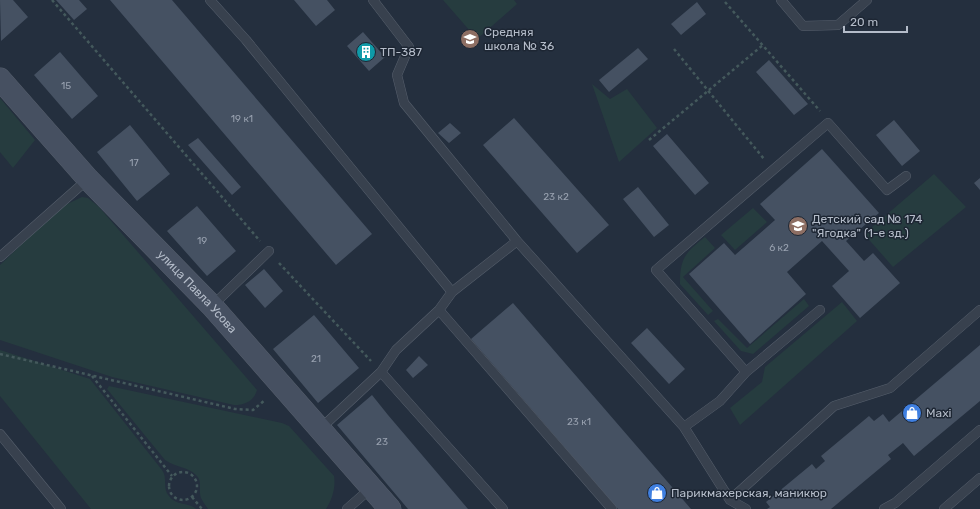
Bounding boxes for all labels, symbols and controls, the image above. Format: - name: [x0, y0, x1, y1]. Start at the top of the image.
- scale bar: [844, 8, 907, 34]
- text: 20 m: [850, 15, 878, 29]
- place label: Средняя школа № 36: [484, 25, 554, 53]
- school or university icon: Средняя школа № 36: [459, 28, 481, 50]
- building icon: ТП-387: [355, 41, 377, 63]
- place label: ТП-387: [380, 45, 422, 59]
- house number: 15: [61, 80, 71, 92]
- house number: 19 к1: [231, 113, 253, 125]
- house number: 17: [129, 157, 139, 169]
- house number: 23 к2: [543, 191, 569, 203]
- place label: Детский сад № 174 "Ягодка" (1-е зд.): [812, 212, 923, 240]
- school or university icon: Детский сад № 174 "Ягодка" (1-е зд.): [787, 215, 809, 237]
- house number: 19: [197, 235, 207, 247]
- house number: 6 к2: [769, 242, 789, 254]
- street label: улица Павла Усова: [154, 247, 240, 336]
- house number: 21: [311, 353, 321, 365]
- shop icon: Maxi: [901, 402, 923, 424]
- place label: Maxi: [926, 406, 952, 420]
- house number: 23 к1: [567, 416, 591, 428]
- house number: 23: [376, 436, 388, 448]
- shop icon: Парикмахерская, маникюр: [646, 482, 668, 504]
- place label: Парикмахерская, маникюр: [671, 486, 827, 500]

